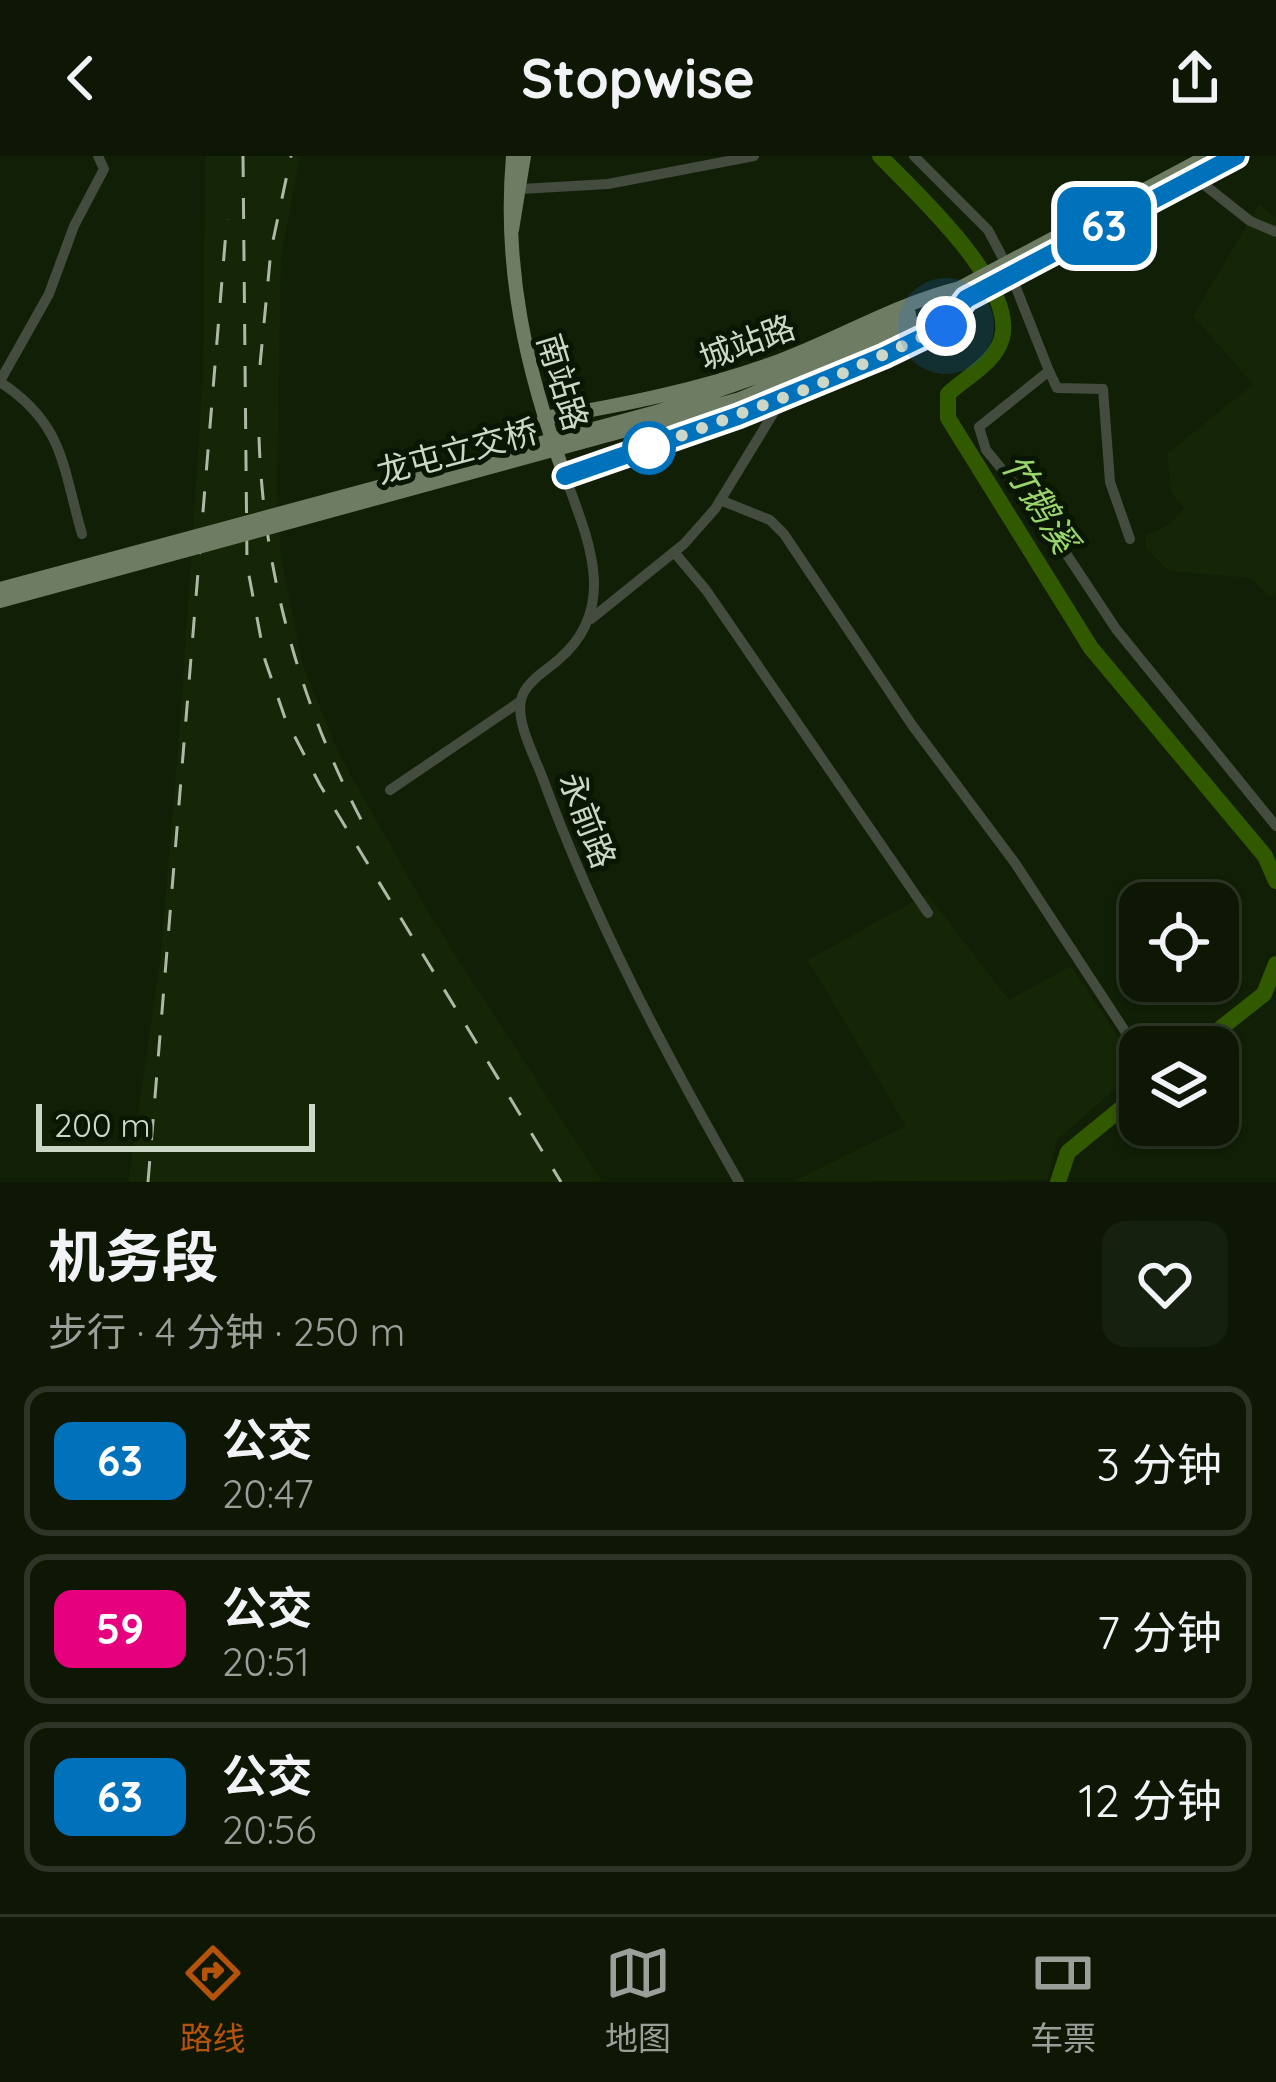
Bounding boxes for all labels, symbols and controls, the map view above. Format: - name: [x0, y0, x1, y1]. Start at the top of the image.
- text: Stopwise: [521, 44, 755, 112]
- icon: back: [48, 45, 114, 111]
- icon: share: [1162, 45, 1228, 111]
- line badge: 63: [1050, 187, 1158, 265]
- text: 63: [1081, 199, 1127, 252]
- your location: [916, 296, 976, 356]
- street label: 城站路: [693, 305, 800, 378]
- street label: 南站路: [529, 329, 598, 435]
- street label: 龙屯立交桥: [372, 409, 542, 492]
- unlabelled marker: [624, 423, 674, 473]
- water label: 竹鹅溪: [993, 445, 1090, 564]
- street label: 永前路: [552, 766, 625, 873]
- map controls: [1119, 882, 1239, 1146]
- button: locate: [1119, 882, 1239, 1002]
- button: layers: [1119, 1026, 1239, 1146]
- scale bar: [36, 1098, 315, 1151]
- text: 200 m: [54, 1104, 151, 1145]
- text: 机务段: [48, 1220, 219, 1291]
- button: heart: [1102, 1221, 1228, 1347]
- text: 步行 · 4 分钟 · 250 m: [48, 1307, 405, 1356]
- text: 公交: [222, 1411, 312, 1467]
- text: 63: [97, 1434, 143, 1487]
- text: 3 分钟: [1096, 1436, 1222, 1492]
- text: 20:47: [222, 1469, 314, 1518]
- text: 公交: [222, 1579, 312, 1635]
- text: 59: [96, 1602, 144, 1655]
- text: 7 分钟: [1097, 1604, 1222, 1660]
- text: 20:51: [222, 1637, 310, 1686]
- text: 公交: [222, 1747, 312, 1803]
- text: 63: [97, 1770, 143, 1823]
- text: 12 分钟: [1078, 1772, 1222, 1828]
- text: 20:56: [222, 1805, 316, 1854]
- tab: 路线: [180, 1940, 246, 2060]
- tab: 地图: [605, 1940, 671, 2060]
- tab: 车票: [1030, 1940, 1096, 2060]

